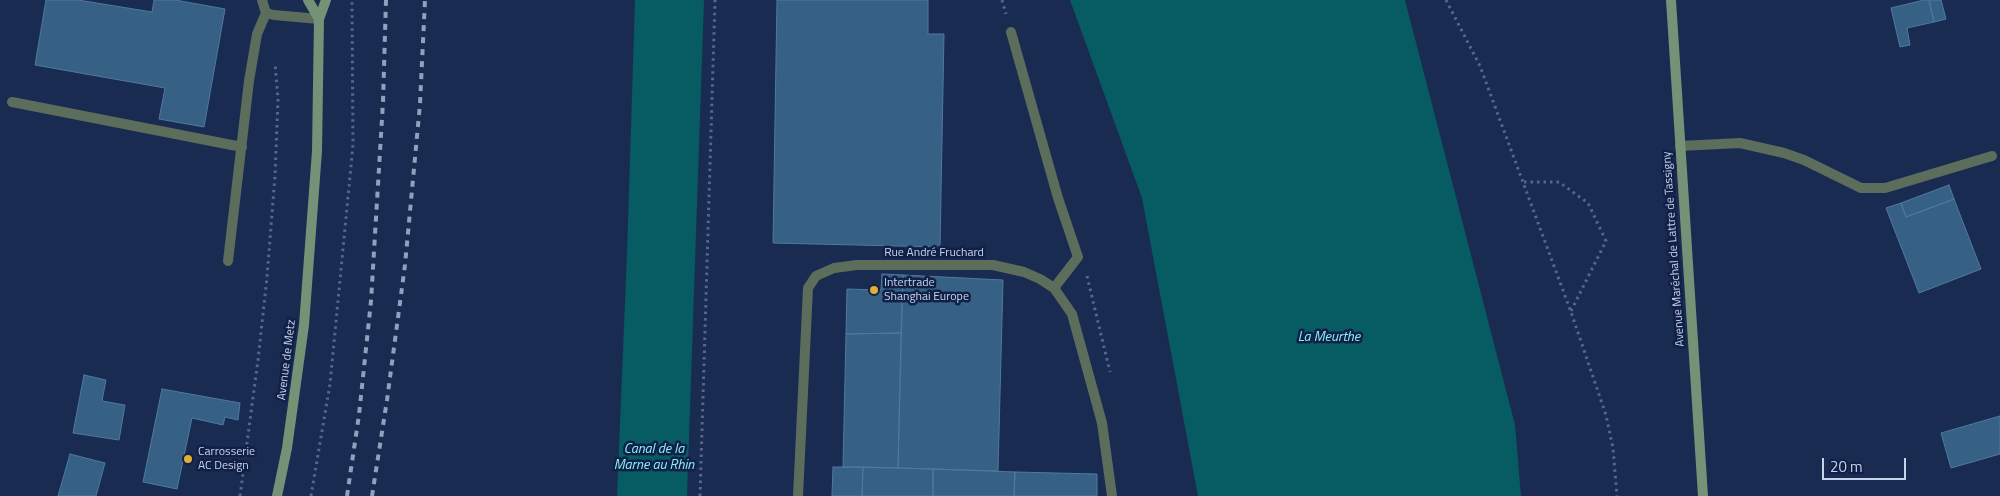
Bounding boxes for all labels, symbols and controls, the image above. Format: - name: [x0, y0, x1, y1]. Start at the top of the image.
- street label: Avenue Maréchal de Lattre de Tassigny: [1660, 151, 1688, 347]
- street label: Rue André Fruchard: [884, 246, 984, 260]
- place label: Intertrade Shanghai Europe: [884, 276, 969, 304]
- marker: Intertrade Shanghai Europe: [868, 284, 880, 296]
- street label: Avenue de Metz: [275, 319, 299, 401]
- water label: La Meurthe: [1298, 330, 1360, 346]
- water label: Canal de la Marne au Rhin: [614, 442, 694, 474]
- place label: Carrosserie AC Design: [198, 445, 255, 473]
- scale bar: [1825, 448, 1909, 480]
- marker: Carrosserie AC Design: [182, 453, 194, 465]
- text: 20 m: [1830, 455, 1863, 478]

